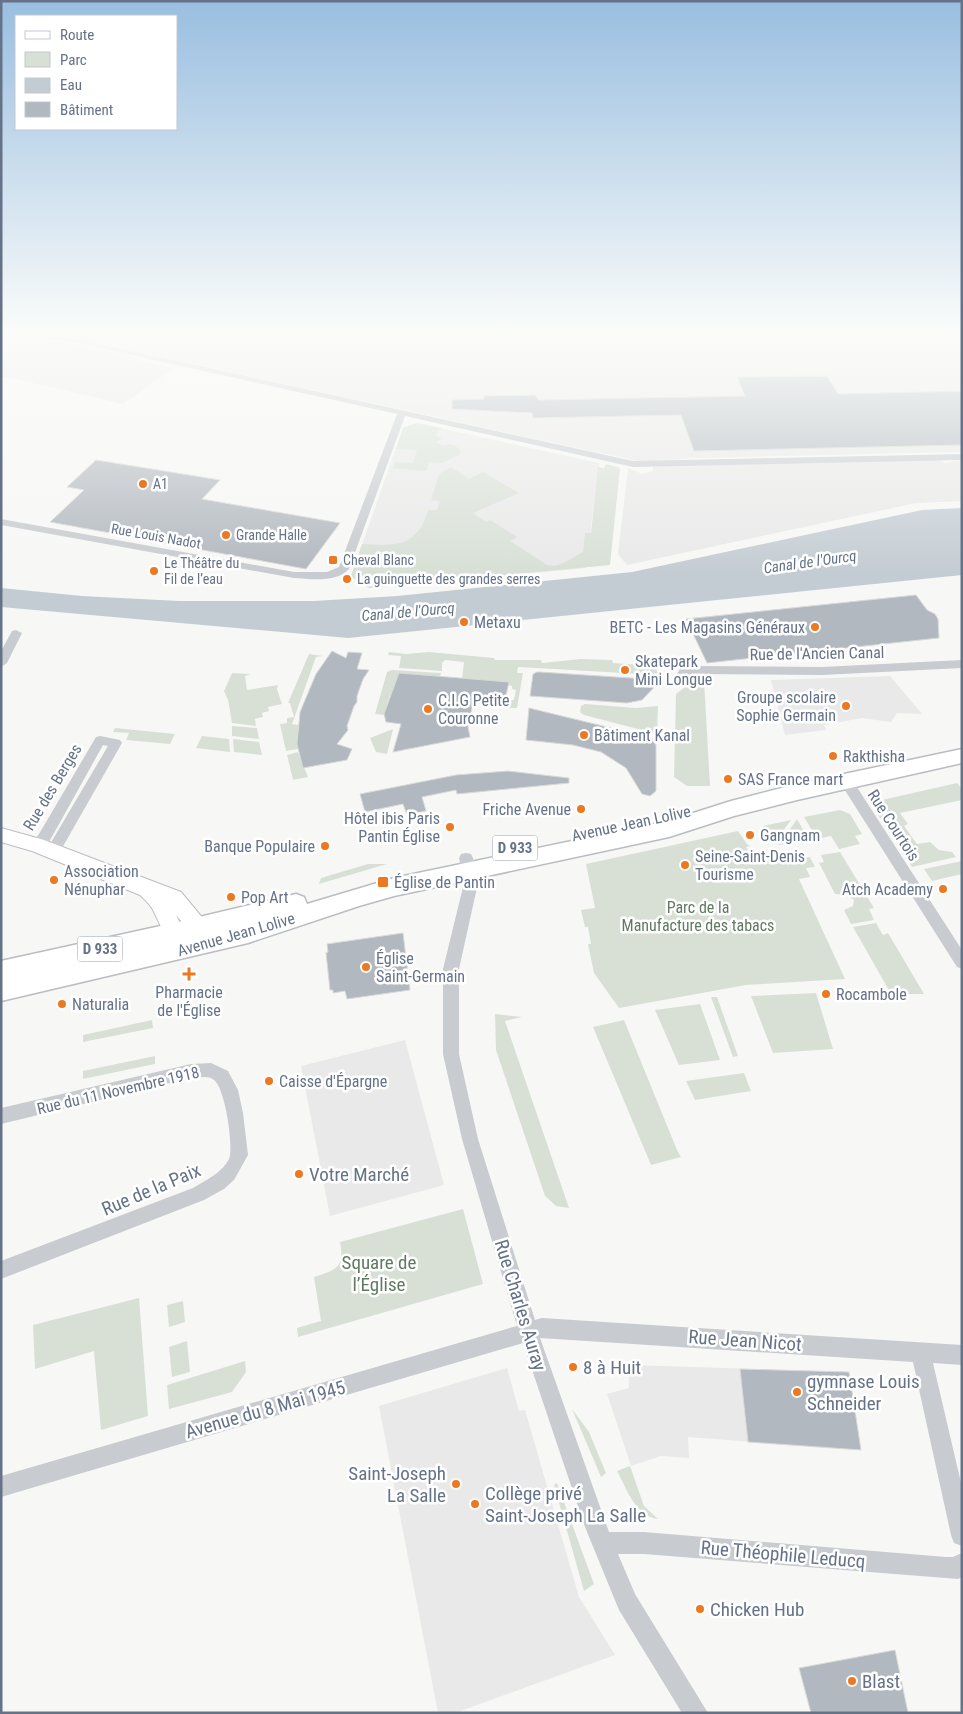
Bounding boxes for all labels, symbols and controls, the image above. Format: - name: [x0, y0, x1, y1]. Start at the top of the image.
- legend: [15, 15, 178, 130]
- text: Route: [60, 26, 94, 44]
- text: Parc: [60, 51, 87, 69]
- text: Eau: [60, 76, 82, 94]
- text: Bâtiment: [60, 101, 113, 119]
- place label: A1: [153, 476, 168, 492]
- marker: A1: [137, 478, 149, 490]
- street label: Rue Louis Nadot: [110, 520, 202, 552]
- place label: Grande Halle: [236, 527, 307, 543]
- marker: Grande Halle: [220, 529, 232, 541]
- water label: Canal de l'Ourcq: [762, 547, 858, 577]
- place label: Cheval Blanc: [343, 552, 414, 568]
- marker: Cheval Blanc: [327, 554, 339, 566]
- place label: Le Théâtre du Fil de l’eau: [164, 555, 239, 587]
- marker: Le Théâtre du Fil de l’eau: [148, 565, 160, 577]
- place label: La guinguette des grandes serres: [357, 571, 540, 587]
- marker: La guinguette des grandes serres: [341, 573, 353, 585]
- water label: Canal de l'Ourcq: [361, 599, 455, 625]
- place label: Metaxu: [474, 613, 521, 632]
- marker: Metaxu: [458, 616, 470, 628]
- place label: BETC - Les Magasins Généraux: [609, 618, 805, 637]
- marker: BETC - Les Magasins Généraux: [809, 621, 821, 633]
- street label: Rue de l'Ancien Canal: [749, 643, 885, 664]
- place label: Skatepark Mini Longue: [635, 652, 712, 689]
- marker: Skatepark Mini Longue: [619, 664, 631, 676]
- place label: Groupe scolaire Sophie Germain: [736, 688, 836, 725]
- place label: C.I.G Petite Couronne: [438, 691, 510, 728]
- marker: Groupe scolaire Sophie Germain: [840, 700, 852, 712]
- marker: C.I.G Petite Couronne: [422, 703, 434, 715]
- place label: Bâtiment Kanal: [594, 726, 690, 745]
- marker: Bâtiment Kanal: [578, 729, 590, 741]
- street label: Rue des Berges: [19, 741, 86, 834]
- place label: Rakthisha: [843, 747, 905, 766]
- marker: Rakthisha: [827, 750, 839, 762]
- place label: SAS France mart: [738, 770, 844, 789]
- marker: SAS France mart: [722, 773, 734, 785]
- street label: Rue Courtois: [864, 786, 924, 864]
- place label: Friche Avenue: [483, 800, 571, 819]
- street label: Avenue Jean Lolive: [570, 802, 692, 845]
- marker: Friche Avenue: [575, 803, 587, 815]
- place label: Hôtel ibis Paris Pantin Église: [344, 809, 440, 846]
- marker: Hôtel ibis Paris Pantin Église: [444, 821, 456, 833]
- place label: Gangnam: [760, 826, 820, 845]
- marker: Gangnam: [744, 829, 756, 841]
- road number: D 933: [492, 836, 538, 860]
- place label: Banque Populaire: [204, 837, 315, 856]
- marker: Banque Populaire: [319, 840, 331, 852]
- place label: Seine-Saint-Denis Tourisme: [695, 847, 805, 884]
- marker: Seine-Saint-Denis Tourisme: [679, 859, 691, 871]
- place label: Association Nénuphar: [64, 862, 139, 899]
- place label: Église de Pantin: [394, 873, 495, 892]
- marker: Association Nénuphar: [48, 874, 60, 886]
- marker: Église de Pantin: [376, 875, 390, 889]
- place label: Atch Academy: [842, 880, 933, 899]
- marker: Atch Academy: [937, 883, 949, 895]
- place label: Pop Art: [241, 888, 289, 907]
- marker: Pop Art: [225, 891, 237, 903]
- park label: Parc de la Manufacture des tabacs: [622, 898, 774, 935]
- street label: Avenue Jean Lolive: [175, 909, 297, 960]
- road number: D 933: [78, 936, 122, 962]
- place label: Église Saint-Germain: [376, 949, 465, 986]
- marker: Église Saint-Germain: [360, 961, 372, 973]
- marker: Pharmacie de l'Église: [183, 968, 195, 980]
- place label: Pharmacie de l'Église: [155, 983, 223, 1020]
- place label: Rocambole: [836, 985, 907, 1004]
- marker: Rocambole: [820, 988, 832, 1000]
- place label: Naturalia: [72, 995, 129, 1014]
- marker: Naturalia: [56, 998, 68, 1010]
- street label: Rue du 11 Novembre 1918: [35, 1063, 201, 1118]
- place label: Caisse d'Épargne: [279, 1072, 387, 1091]
- marker: Caisse d'Épargne: [263, 1075, 275, 1087]
- street label: Rue de la Paix: [98, 1158, 204, 1221]
- place label: Votre Marché: [309, 1163, 409, 1186]
- marker: Votre Marché: [293, 1168, 305, 1180]
- street label: Rue Charles Auray: [490, 1237, 551, 1374]
- park label: Square de l’Église: [342, 1251, 417, 1296]
- street label: Rue Jean Nicot: [688, 1325, 802, 1356]
- place label: 8 à Huit: [583, 1356, 641, 1379]
- marker: 8 à Huit: [567, 1361, 579, 1373]
- place label: gymnase Louis Schneider: [807, 1370, 920, 1415]
- street label: Avenue du 8 Mai 1945: [182, 1376, 348, 1443]
- marker: gymnase Louis Schneider: [791, 1386, 803, 1398]
- place label: Saint-Joseph La Salle: [348, 1462, 446, 1507]
- marker: Saint-Joseph La Salle: [450, 1478, 462, 1490]
- place label: Collège privé Saint-Joseph La Salle: [485, 1482, 646, 1527]
- marker: Collège privé Saint-Joseph La Salle: [469, 1498, 481, 1510]
- street label: Rue Théophile Leducq: [700, 1536, 866, 1573]
- place label: Chicken Hub: [710, 1598, 804, 1621]
- marker: Chicken Hub: [694, 1603, 706, 1615]
- place label: Blast: [862, 1670, 900, 1693]
- marker: Blast: [846, 1675, 858, 1687]

